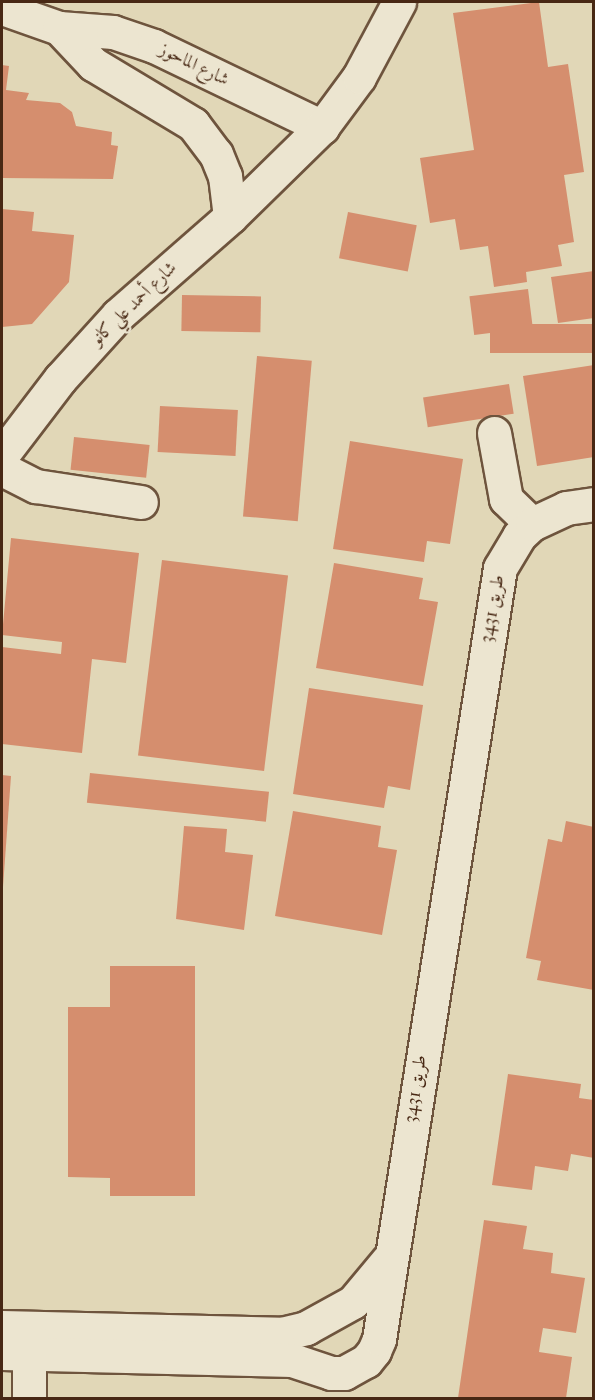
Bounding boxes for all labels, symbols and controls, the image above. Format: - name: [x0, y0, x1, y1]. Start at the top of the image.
- street label: شارع الماحوز: [156, 39, 232, 91]
- street label: شارع أحمد علي كانو: [87, 258, 181, 350]
- street label: طريق 3431: [476, 573, 510, 645]
- street label: طريق 3431: [400, 1053, 432, 1125]

